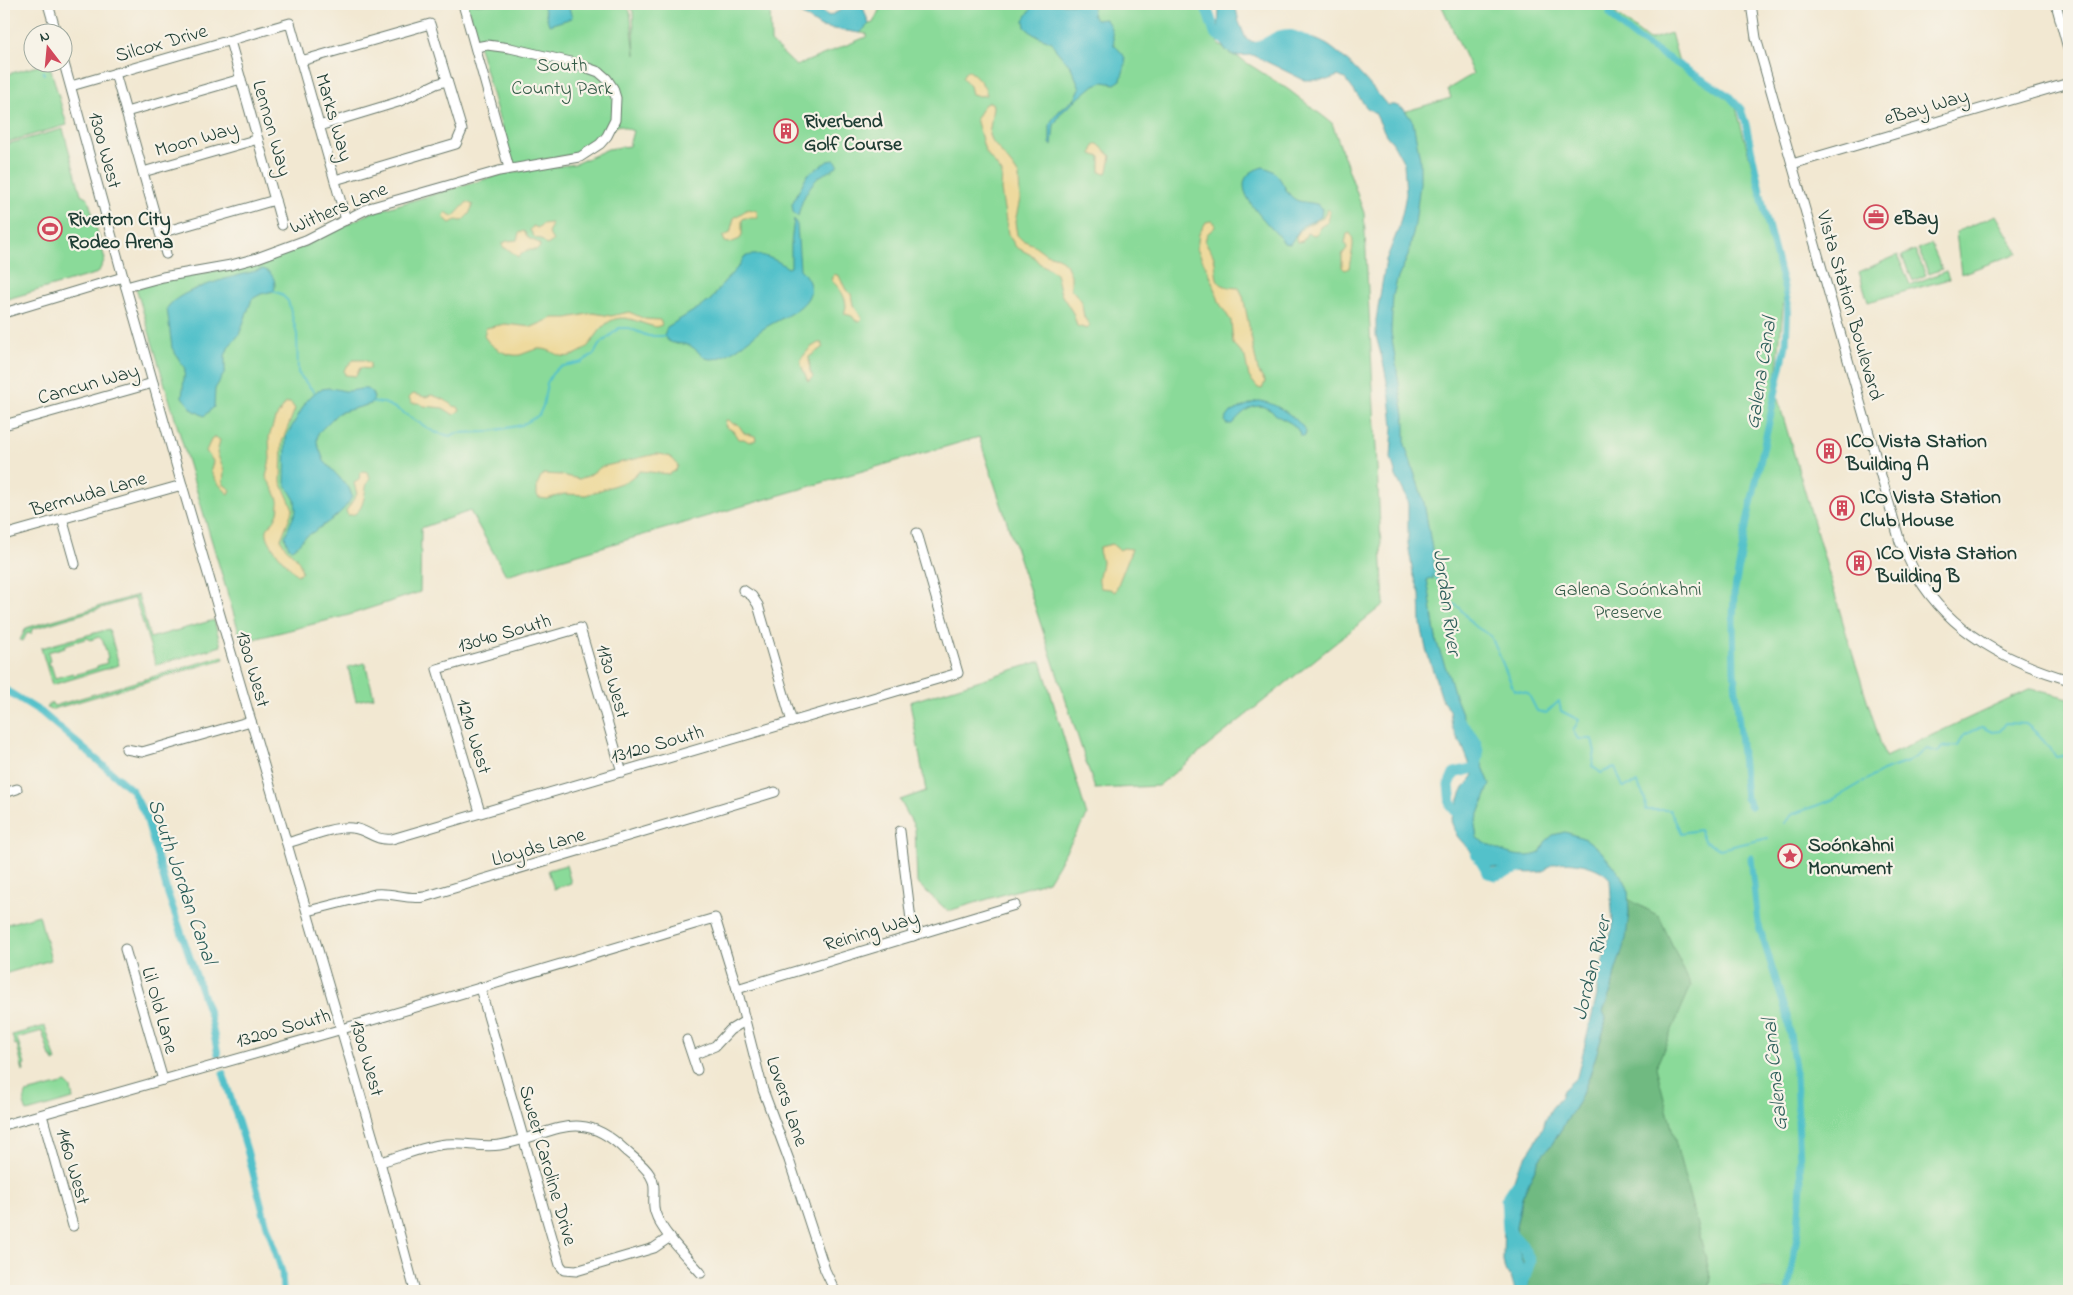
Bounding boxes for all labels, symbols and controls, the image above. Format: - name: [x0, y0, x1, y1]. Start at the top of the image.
- street label: Silcox Drive: [112, 17, 211, 71]
- north arrow: [22, 22, 72, 72]
- text: N: [37, 26, 52, 48]
- park label: South County Park: [511, 52, 613, 104]
- street label: Marks Way: [306, 70, 359, 165]
- street label: Lennon Way: [243, 77, 298, 180]
- street label: eBay Way: [1881, 83, 1972, 134]
- place label: Riverbend Golf Course: [804, 108, 903, 160]
- street label: 1300 West: [79, 109, 128, 192]
- street label: Moon Way: [152, 115, 242, 166]
- building icon: Riverbend Golf Course: [773, 118, 799, 144]
- street label: Withers Lane: [286, 176, 392, 243]
- office icon: eBay: [1863, 204, 1889, 230]
- place label: eBay: [1894, 205, 1938, 235]
- place label: Riverton City Rodeo Arena: [68, 206, 173, 258]
- street label: Vista Station Boulevard: [1807, 206, 1890, 404]
- sports icon: Riverton City Rodeo Arena: [37, 216, 63, 242]
- water label: Galena Canal: [1738, 313, 1786, 431]
- street label: Cancun Way: [35, 357, 143, 414]
- place label: ICO Vista Station Building A: [1845, 428, 1987, 481]
- building icon: ICO Vista Station Building A: [1816, 438, 1842, 464]
- street label: Bermuda Lane: [26, 465, 150, 526]
- place label: ICO Vista Station Club House: [1860, 484, 2001, 536]
- building icon: ICO Vista Station Club House: [1829, 495, 1855, 521]
- place label: ICO Vista Station Building B: [1875, 540, 2017, 593]
- water label: Jordan River: [1424, 547, 1469, 660]
- building icon: ICO Vista Station Building B: [1846, 550, 1872, 576]
- park label: Galena Soónkahni Preserve: [1554, 576, 1702, 628]
- street label: 13040 South: [455, 607, 555, 662]
- street label: 1300 West: [227, 628, 276, 712]
- street label: 1130 West: [587, 641, 636, 722]
- street label: 1210 West: [447, 695, 498, 778]
- street label: 13120 South: [608, 718, 708, 772]
- water label: South Jordan Canal: [139, 795, 224, 971]
- street label: Lloyds Lane: [488, 821, 589, 876]
- place label: Soónkahni Monument: [1808, 832, 1894, 884]
- place icon: Soónkahni Monument: [1777, 843, 1803, 869]
- street label: Reining Way: [820, 904, 923, 962]
- water label: Jordan River: [1566, 911, 1621, 1024]
- street label: Lil Old Lane: [132, 964, 185, 1058]
- street label: 13200 South: [233, 1002, 335, 1057]
- water label: Galena Canal: [1755, 1015, 1797, 1132]
- street label: 1300 West: [341, 1017, 390, 1101]
- street label: Lovers Lane: [757, 1053, 815, 1151]
- street label: Sweet Caroline Drive: [510, 1082, 583, 1249]
- street label: 1460 West: [47, 1125, 96, 1209]

